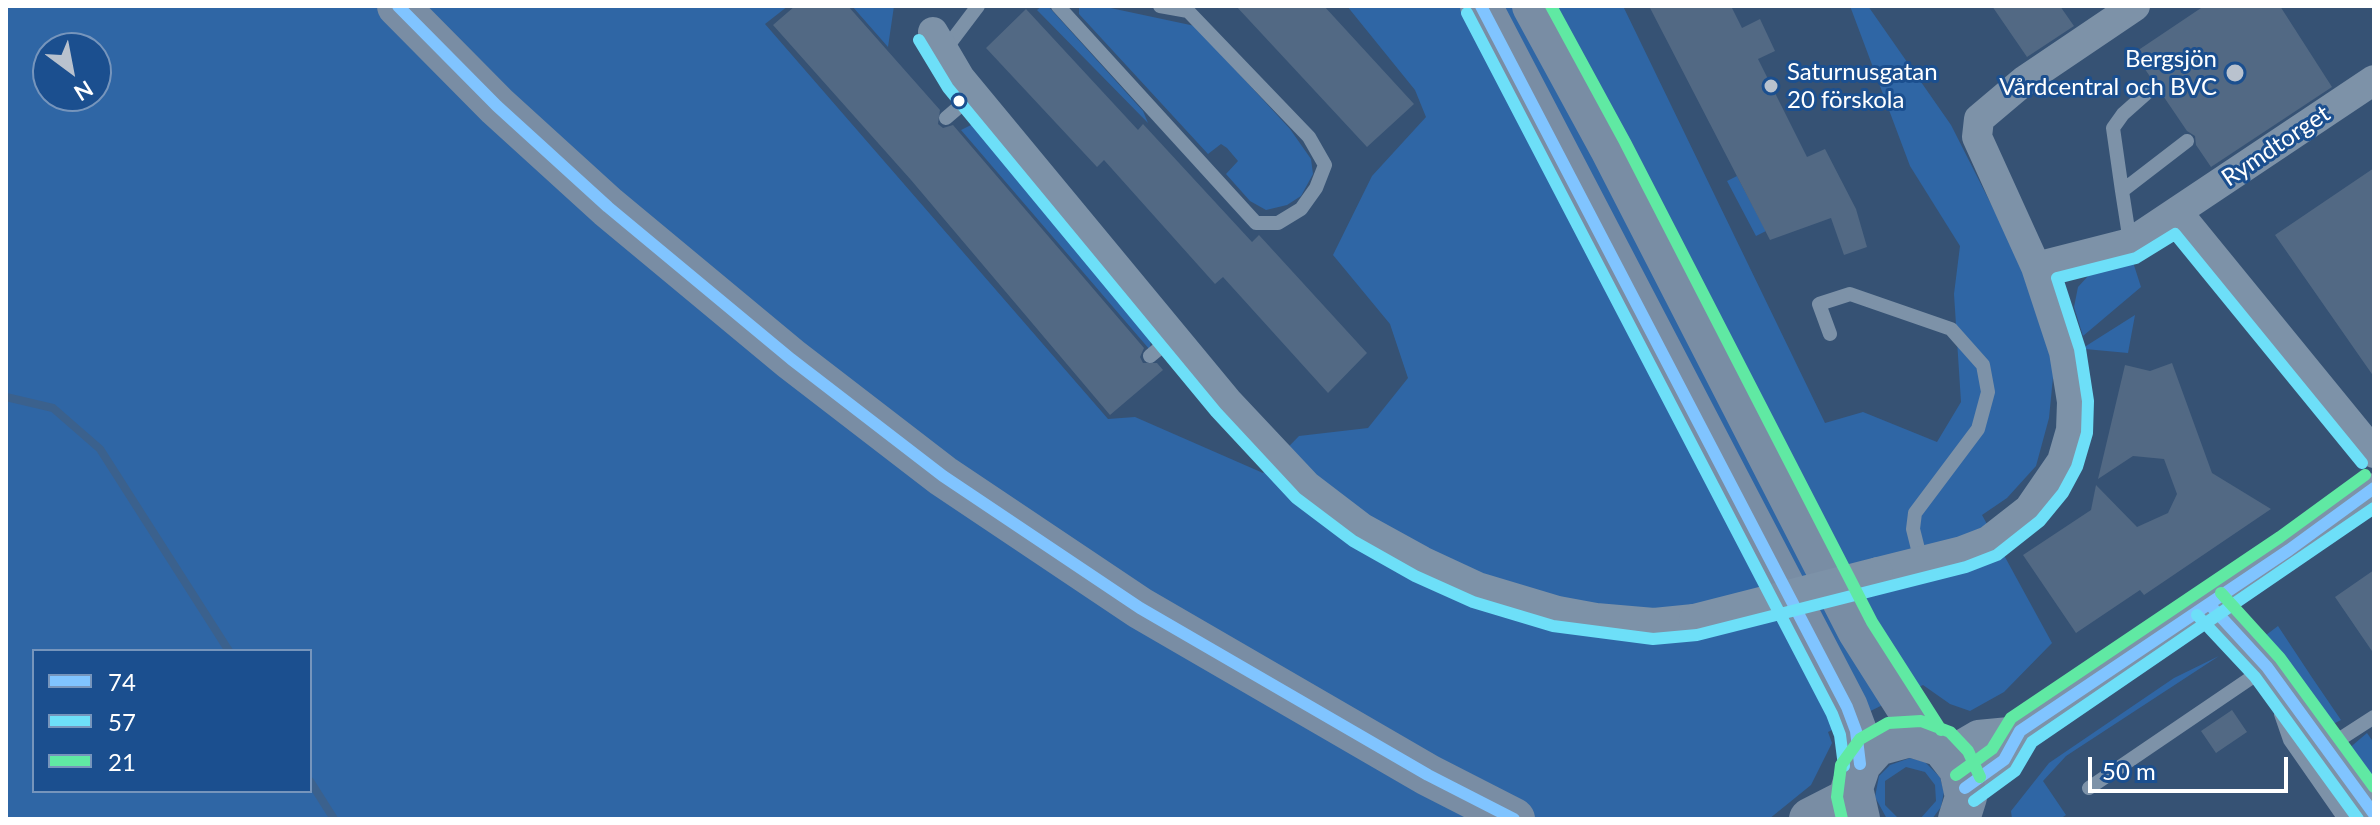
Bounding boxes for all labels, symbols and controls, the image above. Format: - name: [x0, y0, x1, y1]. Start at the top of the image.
- north arrow: [32, 32, 112, 112]
- place label: Bergsjön Vårdcentral och BVC: [1999, 45, 2217, 101]
- place label: Saturnusgatan 20 förskola: [1787, 58, 1938, 114]
- marker: Bergsjön Vårdcentral och BVC: [2224, 62, 2246, 84]
- text: N: [70, 75, 98, 107]
- marker: Saturnusgatan 20 förskola: [1762, 77, 1780, 95]
- unlabelled marker: [951, 93, 967, 109]
- street label: Rymdtorget: [2216, 99, 2336, 193]
- legend: [32, 649, 312, 793]
- text: 74: [108, 667, 136, 696]
- text: 57: [108, 707, 136, 736]
- scale bar: [2092, 741, 2292, 791]
- text: 21: [108, 747, 136, 776]
- text: 50 m: [2102, 756, 2156, 785]

